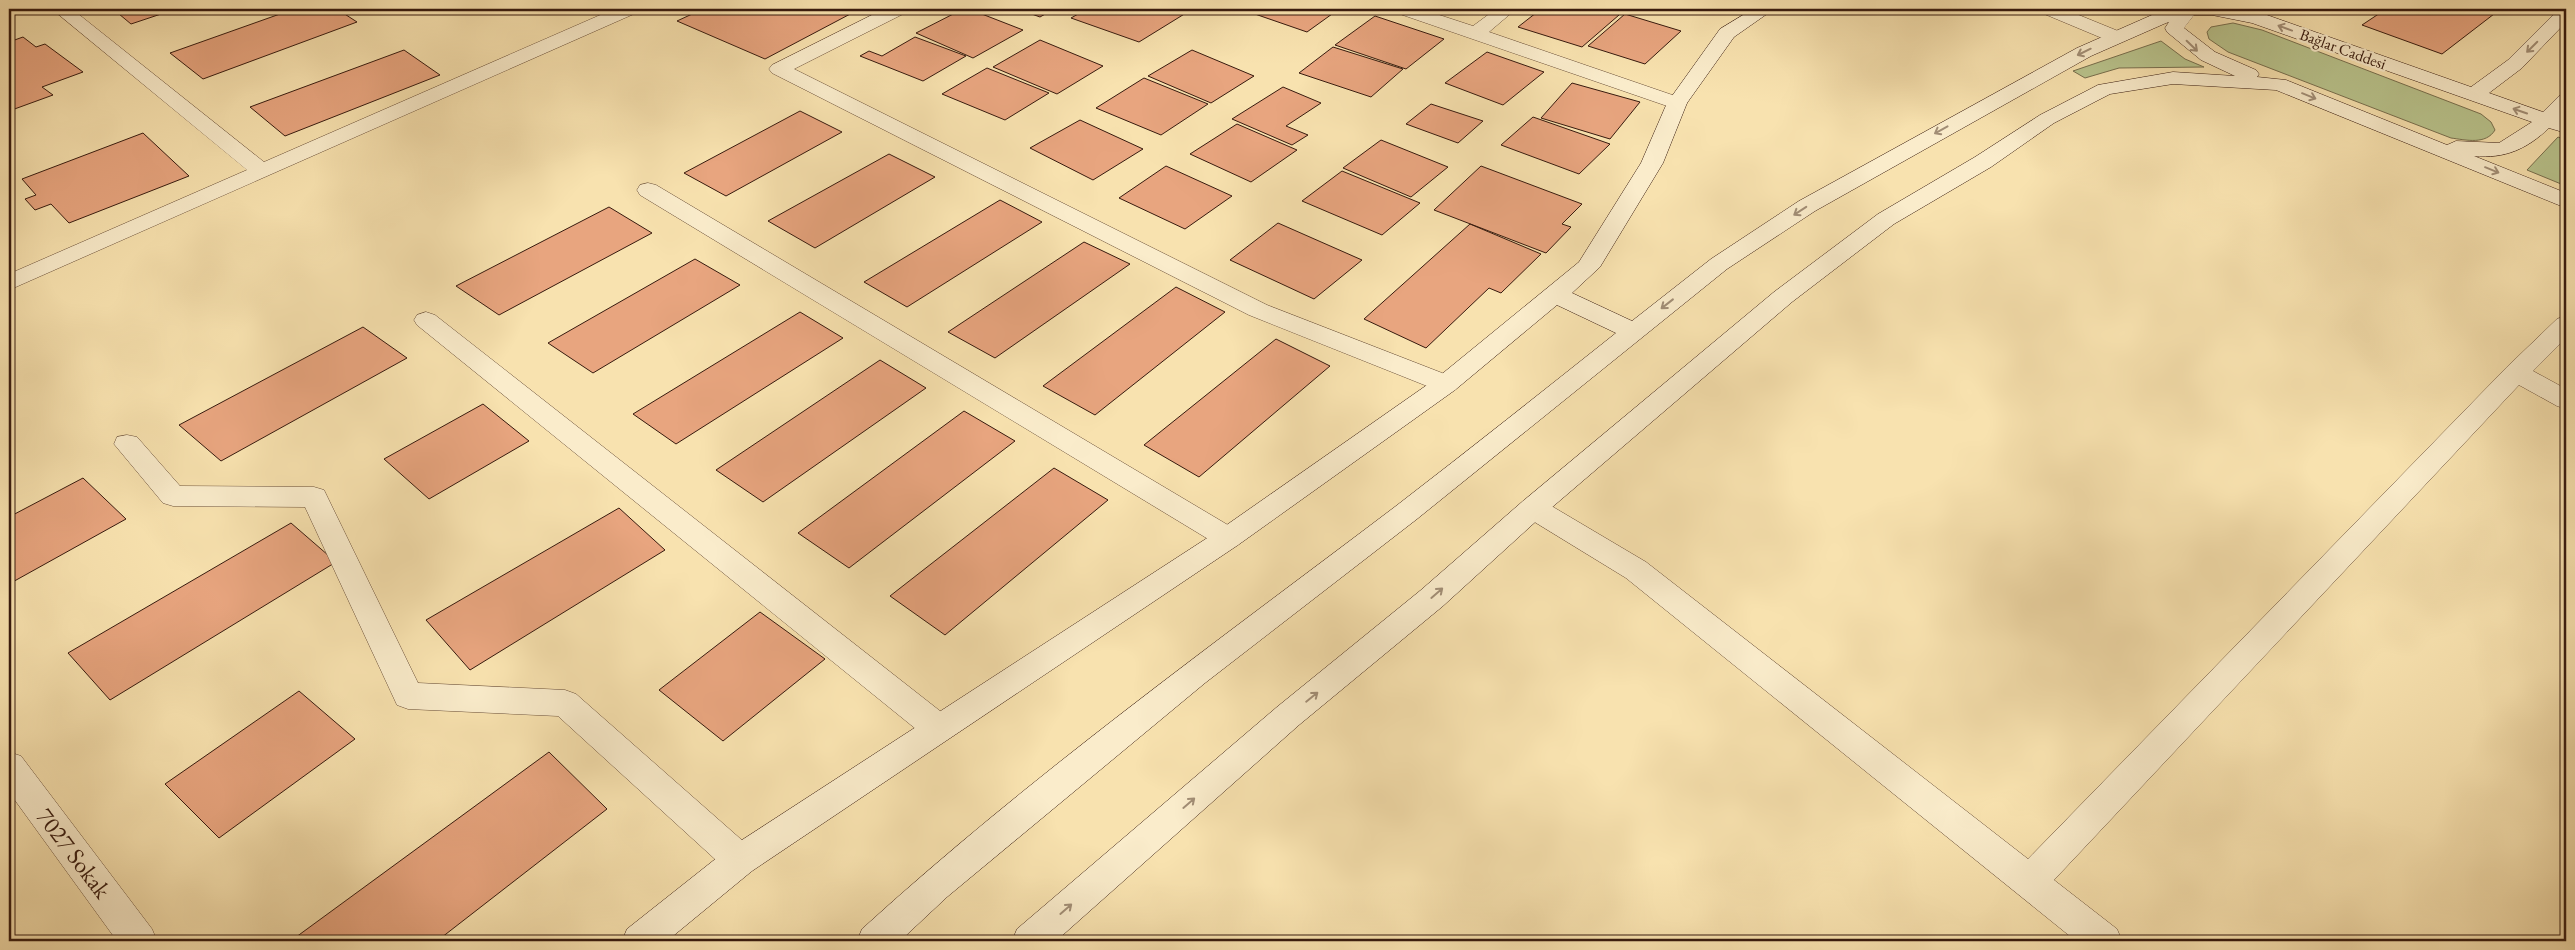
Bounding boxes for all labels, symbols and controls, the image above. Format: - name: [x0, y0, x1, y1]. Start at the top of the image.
- one-way arrow: [2277, 23, 2293, 32]
- street label: Bağlar Caddesi: [2297, 24, 2389, 74]
- one-way arrow: [2186, 39, 2198, 52]
- one-way arrow: [2526, 41, 2538, 53]
- one-way arrow: [2077, 48, 2092, 57]
- one-way arrow: [2301, 92, 2316, 101]
- one-way arrow: [2512, 106, 2528, 116]
- one-way arrow: [1934, 125, 1949, 135]
- one-way arrow: [2484, 166, 2499, 176]
- one-way arrow: [1794, 206, 1808, 216]
- one-way arrow: [1660, 299, 1674, 309]
- one-way arrow: [1431, 587, 1444, 599]
- one-way arrow: [1305, 691, 1318, 702]
- one-way arrow: [1182, 797, 1195, 808]
- street label: 7027 Sokak: [30, 801, 119, 905]
- one-way arrow: [1060, 904, 1073, 915]

